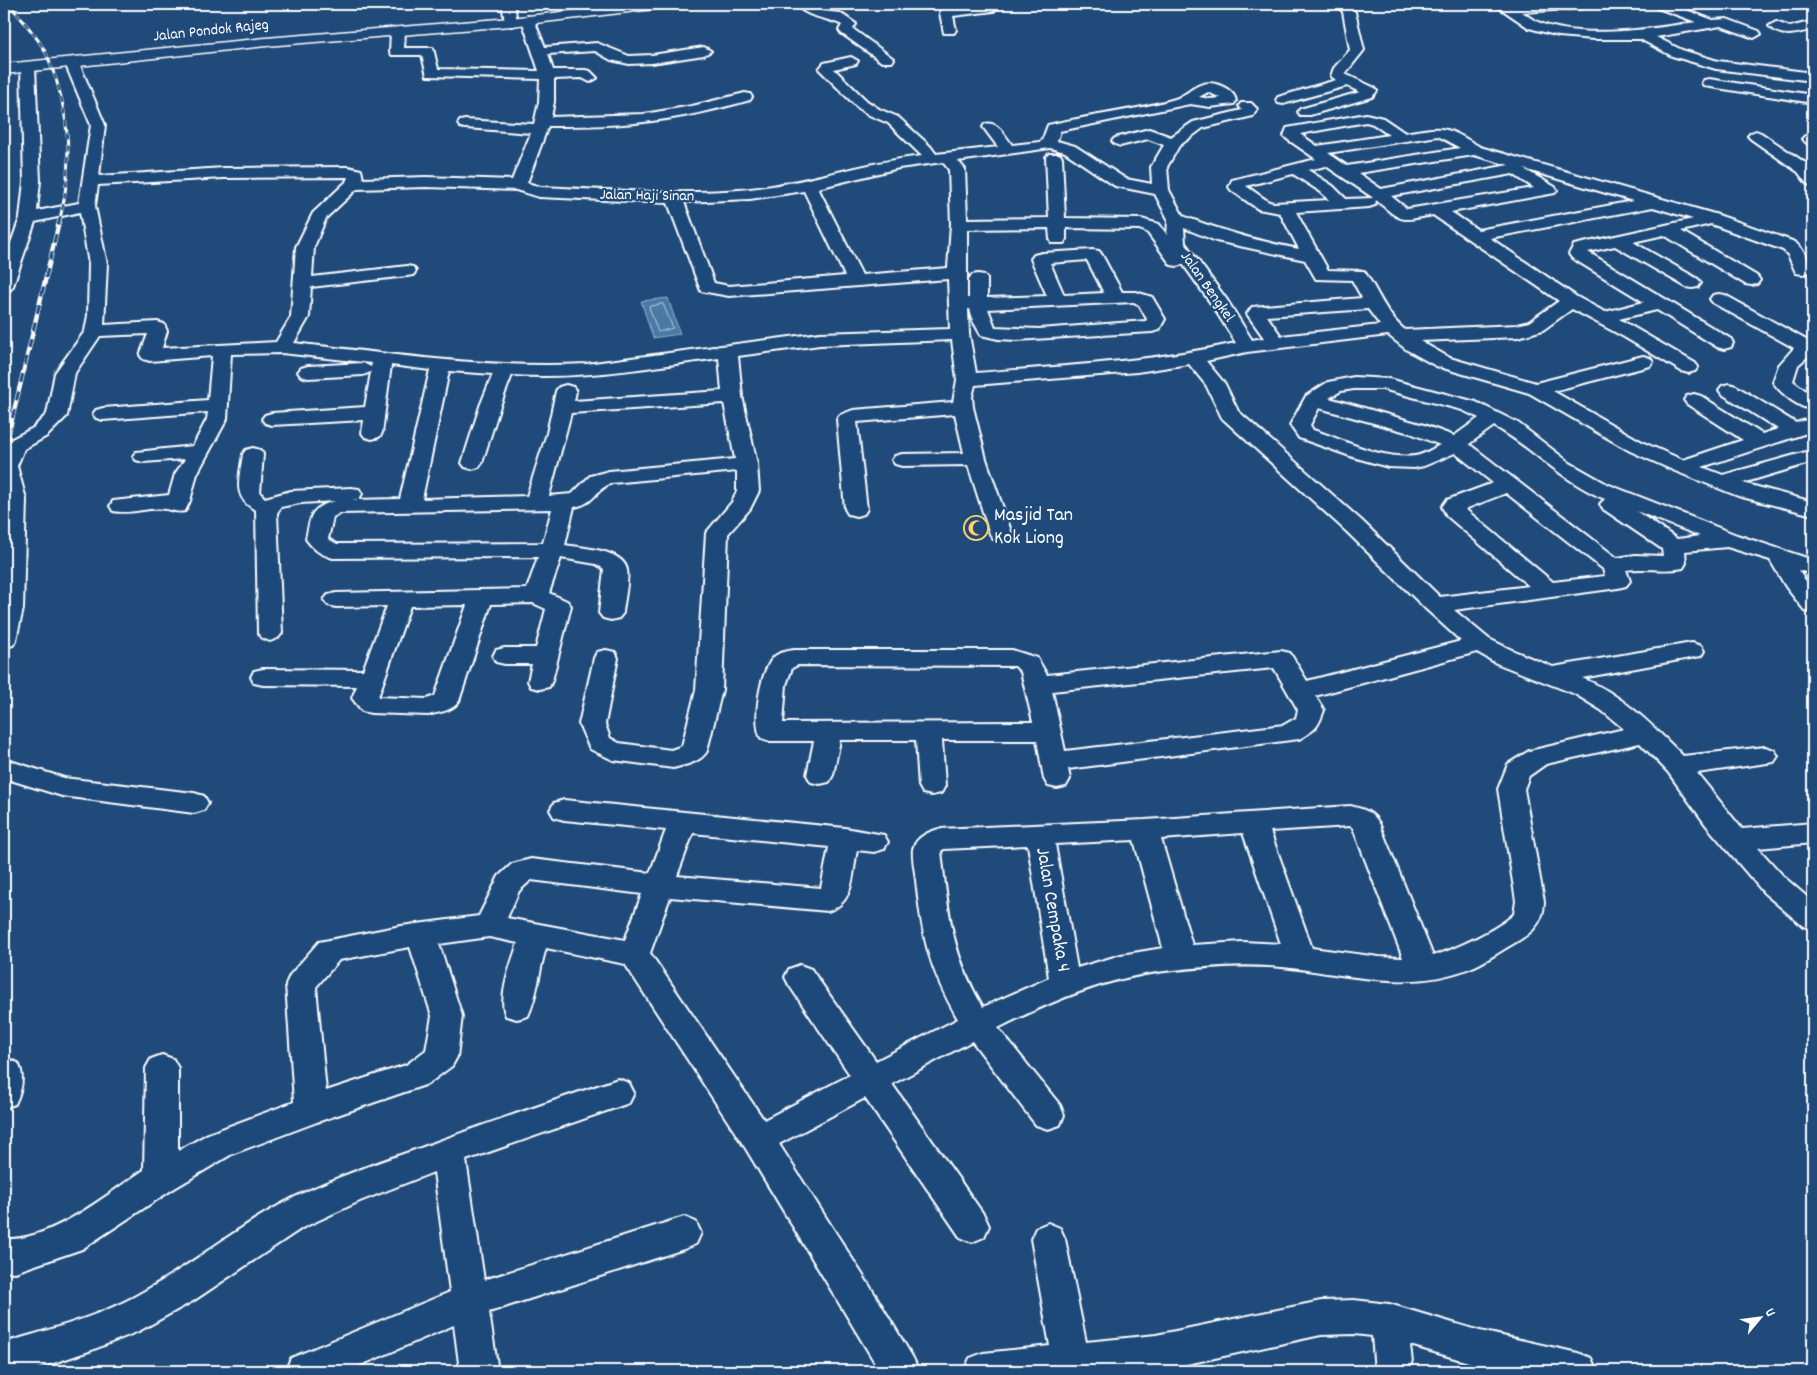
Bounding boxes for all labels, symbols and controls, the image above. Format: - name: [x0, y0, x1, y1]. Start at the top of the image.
- street label: Jalan Pondok Rajeg: [152, 14, 270, 48]
- street label: Jalan Haji Sinan: [600, 184, 694, 208]
- street label: Jalan Bengkel: [1174, 247, 1240, 327]
- place label: Masjid Tan Kok Liong: [994, 502, 1073, 553]
- mosque icon: Masjid Tan Kok Liong: [963, 515, 989, 541]
- street label: Jalan Cempaka 4: [1027, 845, 1077, 975]
- north arrow: [1734, 1292, 1784, 1342]
- text: U: [1759, 1305, 1780, 1321]

